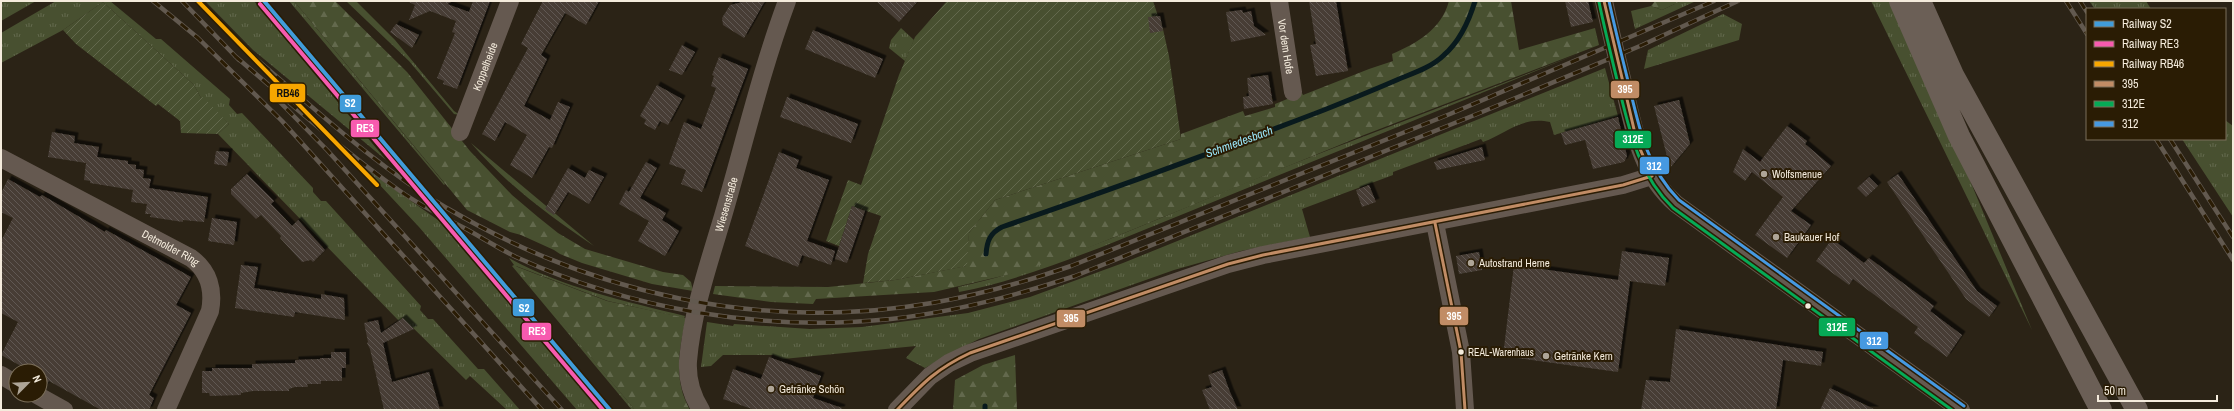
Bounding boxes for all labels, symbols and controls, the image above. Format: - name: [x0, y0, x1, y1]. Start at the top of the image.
- legend: [2086, 8, 2226, 140]
- text: Railway S2: [2122, 16, 2172, 32]
- street label: Vor dem Hofe: [1275, 18, 1297, 75]
- text: Railway RE3: [2122, 36, 2179, 52]
- street label: Koppelheide: [469, 40, 501, 93]
- text: Railway RB46: [2122, 56, 2184, 72]
- text: 395: [2122, 76, 2139, 92]
- line badge: 395: [1610, 80, 1640, 99]
- text: 395: [1617, 82, 1633, 96]
- line badge: RB46: [269, 83, 306, 103]
- text: RB46: [276, 86, 300, 100]
- line badge: S2: [339, 94, 362, 113]
- text: S2: [344, 96, 356, 110]
- text: 312E: [2122, 96, 2145, 112]
- text: 312: [2122, 116, 2138, 132]
- line badge: RE3: [350, 119, 380, 138]
- text: RE3: [356, 121, 374, 135]
- water label: Schmiedesbach: [1203, 122, 1275, 162]
- line badge: 312E: [1614, 130, 1652, 149]
- text: 312E: [1622, 132, 1644, 146]
- line badge: 312: [1639, 156, 1670, 175]
- text: 312: [1646, 159, 1662, 173]
- place label: Wolfsmenue: [1772, 167, 1822, 181]
- marker: Wolfsmenue: [1759, 169, 1769, 179]
- street label: Wiesenstraße: [712, 175, 741, 233]
- street label: Detmolder Ring: [140, 226, 203, 269]
- place label: Baukauer Hof: [1784, 230, 1840, 244]
- marker: Baukauer Hof: [1771, 232, 1781, 242]
- place label: Autostrand Herne: [1478, 256, 1550, 270]
- marker: Autostrand Herne: [1466, 258, 1476, 268]
- line badge: S2: [512, 298, 535, 317]
- text: S2: [518, 301, 530, 315]
- unlabelled marker: [1803, 301, 1813, 311]
- line badge: 395: [1439, 306, 1469, 326]
- line badge: 395: [1056, 309, 1086, 328]
- text: 395: [1446, 309, 1462, 323]
- text: 395: [1063, 311, 1079, 325]
- line badge: 312E: [1818, 317, 1856, 337]
- text: 312E: [1826, 320, 1848, 334]
- line badge: RE3: [521, 322, 552, 341]
- text: RE3: [528, 324, 546, 338]
- line badge: 312: [1859, 331, 1889, 350]
- text: 312: [1866, 334, 1882, 348]
- place label: REAL-Warenhaus: [1468, 346, 1534, 359]
- marker: REAL-Warenhaus: [1456, 347, 1466, 357]
- place label: Getränke Kern: [1554, 349, 1613, 363]
- marker: Getränke Kern: [1541, 351, 1551, 361]
- north arrow: [8, 363, 48, 403]
- text: N: [29, 373, 45, 385]
- scale bar: [2098, 377, 2217, 403]
- place label: Getränke Schön: [779, 382, 844, 396]
- text: 50 m: [2104, 383, 2126, 399]
- marker: Getränke Schön: [766, 384, 776, 394]

